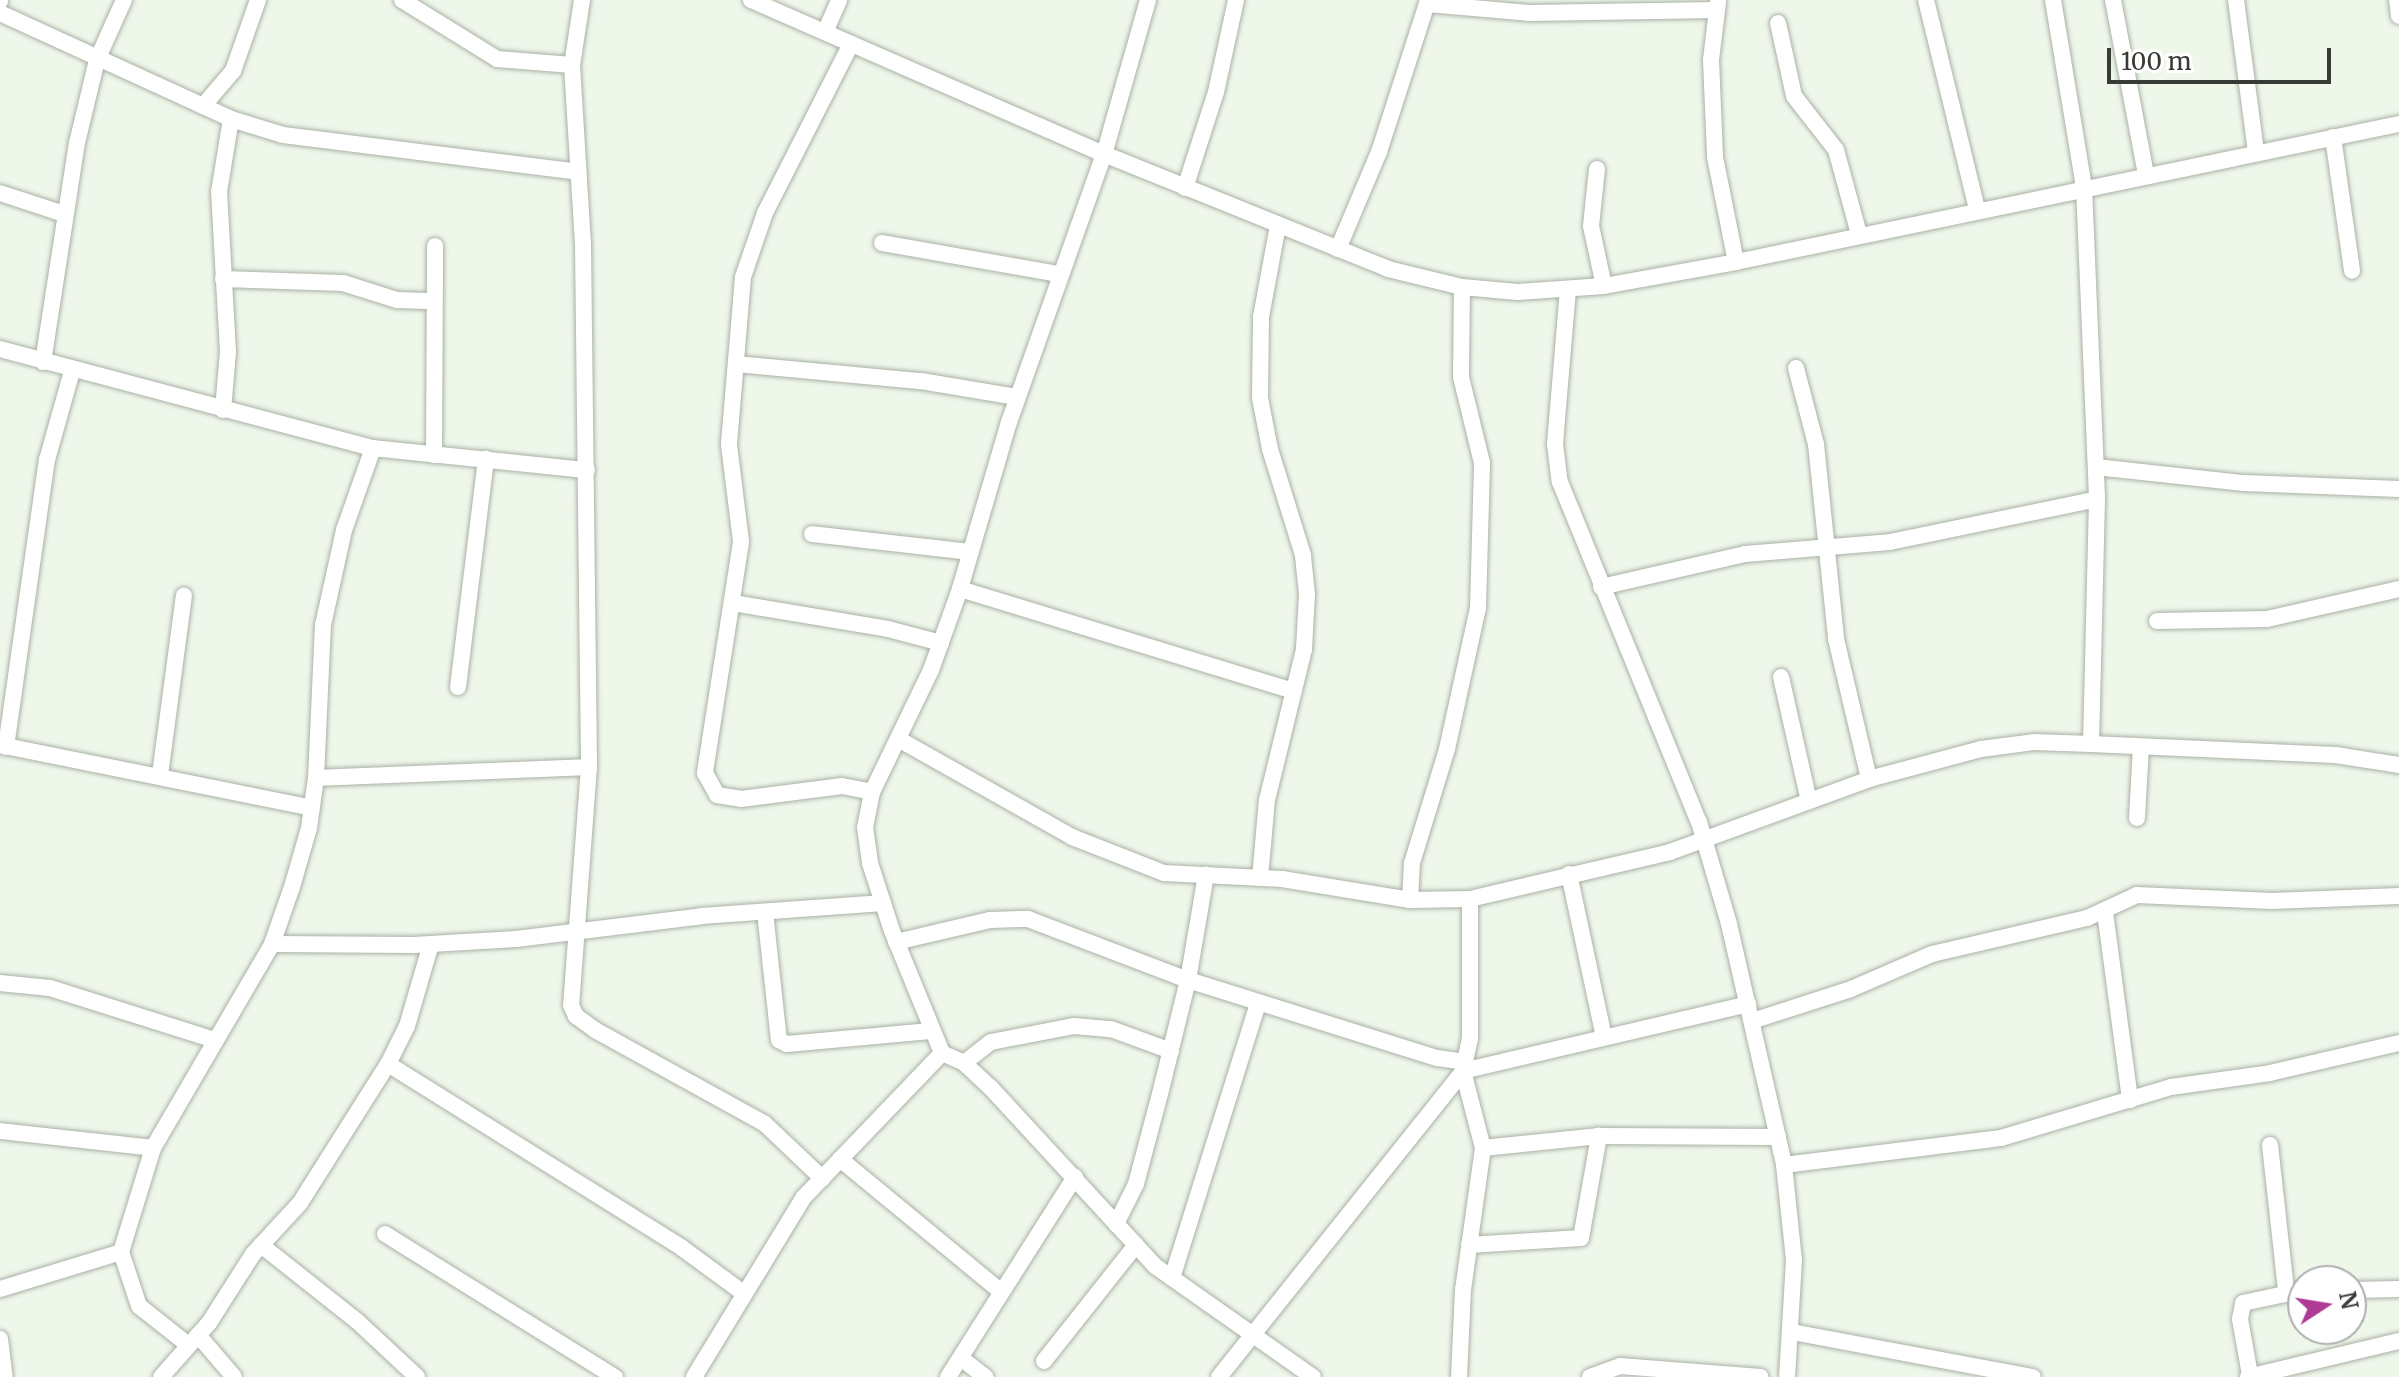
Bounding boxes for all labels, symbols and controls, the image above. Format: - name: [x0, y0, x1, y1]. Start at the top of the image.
- scale bar: [2111, 32, 2335, 82]
- text: 100 m: [2121, 46, 2191, 77]
- north arrow: [2287, 1265, 2367, 1345]
- text: N: [2333, 1289, 2364, 1312]

